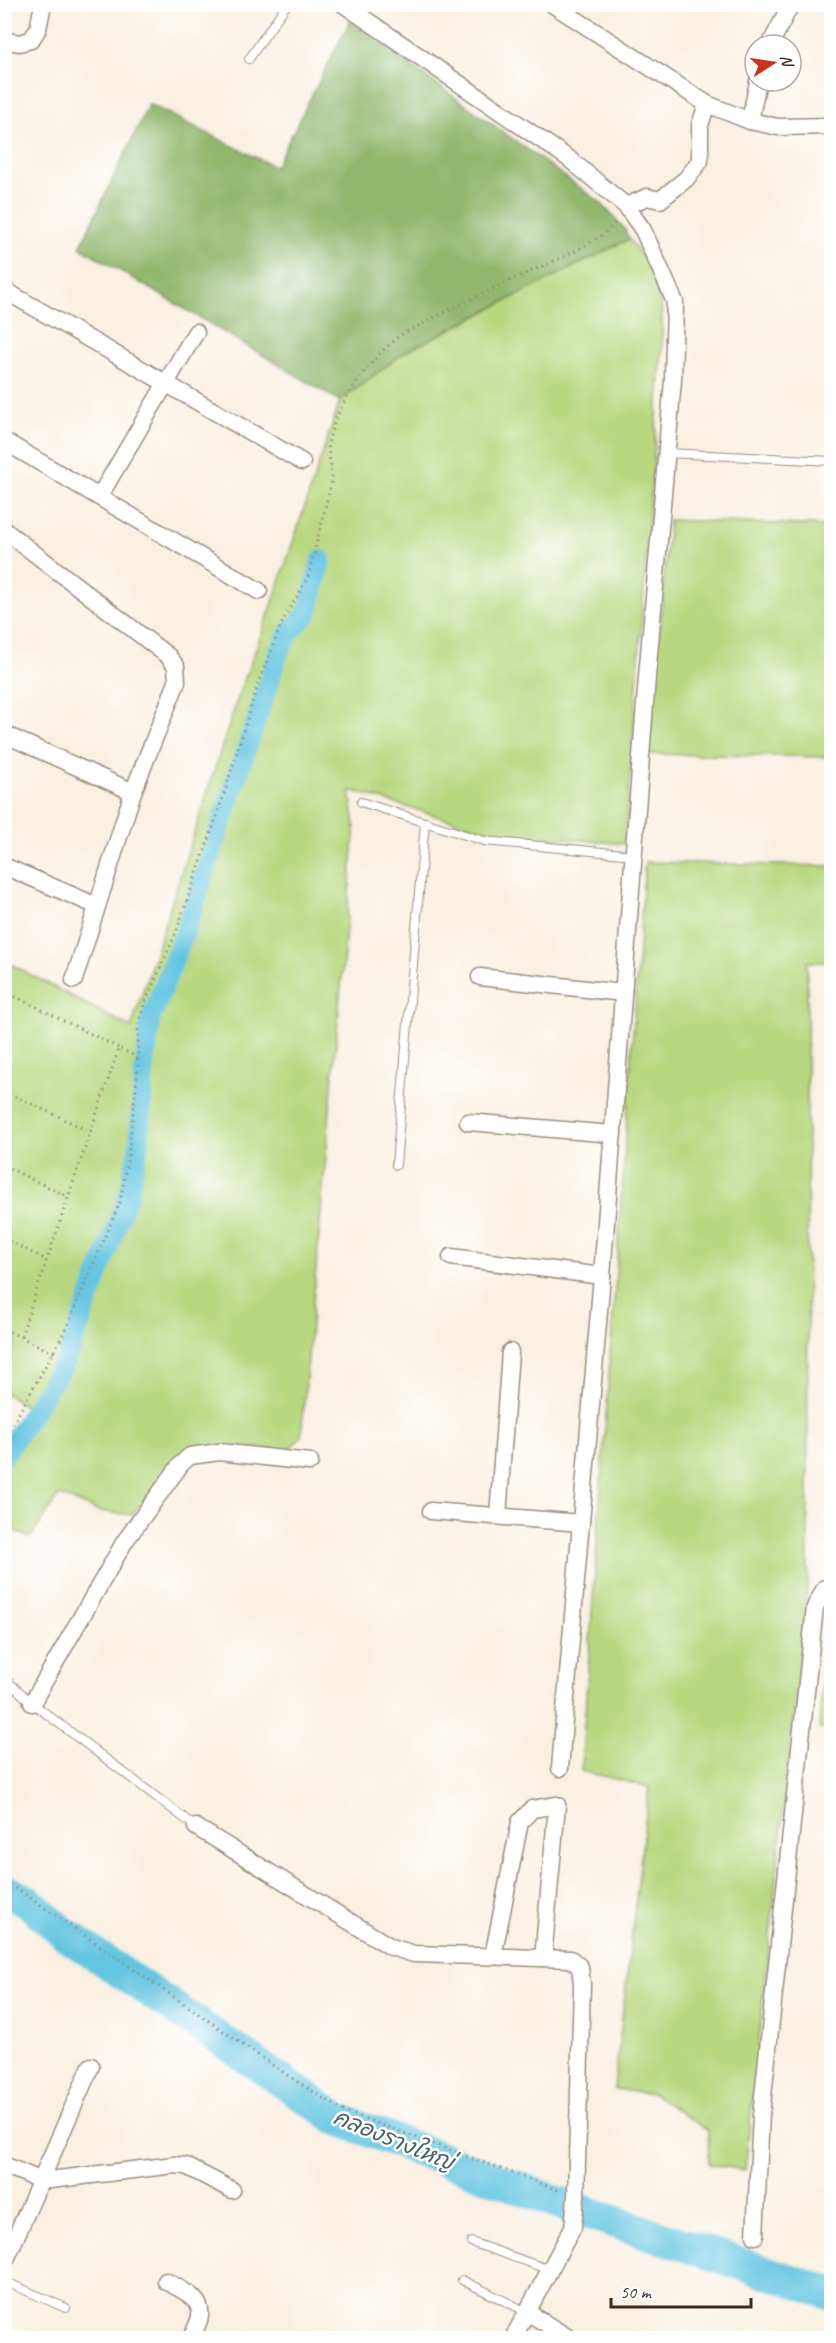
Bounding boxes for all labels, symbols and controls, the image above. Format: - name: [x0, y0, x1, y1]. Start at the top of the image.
- north arrow: [743, 33, 803, 93]
- text: N: [776, 53, 798, 70]
- water label: คลองรางใหญ่: [329, 2102, 462, 2178]
- scale bar: [611, 2271, 750, 2309]
- text: 50 m: [620, 2281, 653, 2303]

